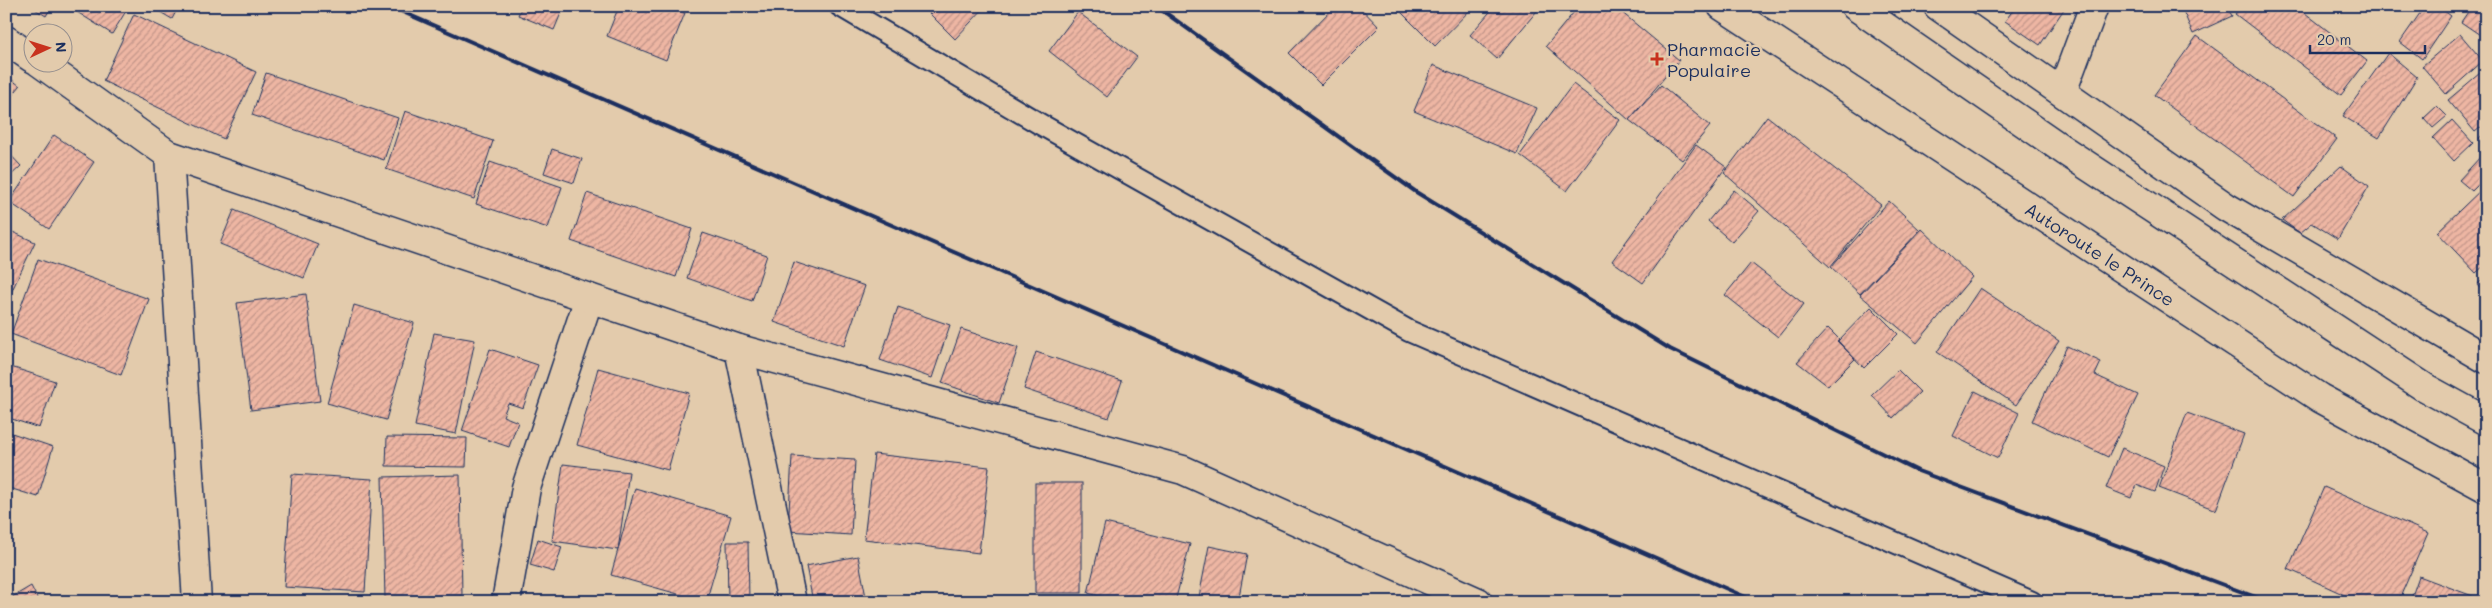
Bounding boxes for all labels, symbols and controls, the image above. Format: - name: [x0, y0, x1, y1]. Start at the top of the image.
- north arrow: [22, 22, 72, 72]
- scale bar: [2310, 22, 2424, 54]
- text: 20 m: [2317, 29, 2351, 49]
- place label: Pharmacie Populaire: [1667, 37, 1761, 82]
- text: N: [52, 41, 71, 53]
- marker: Pharmacie Populaire: [1651, 53, 1663, 65]
- street label: Autoroute le Prince: [2021, 197, 2179, 311]

